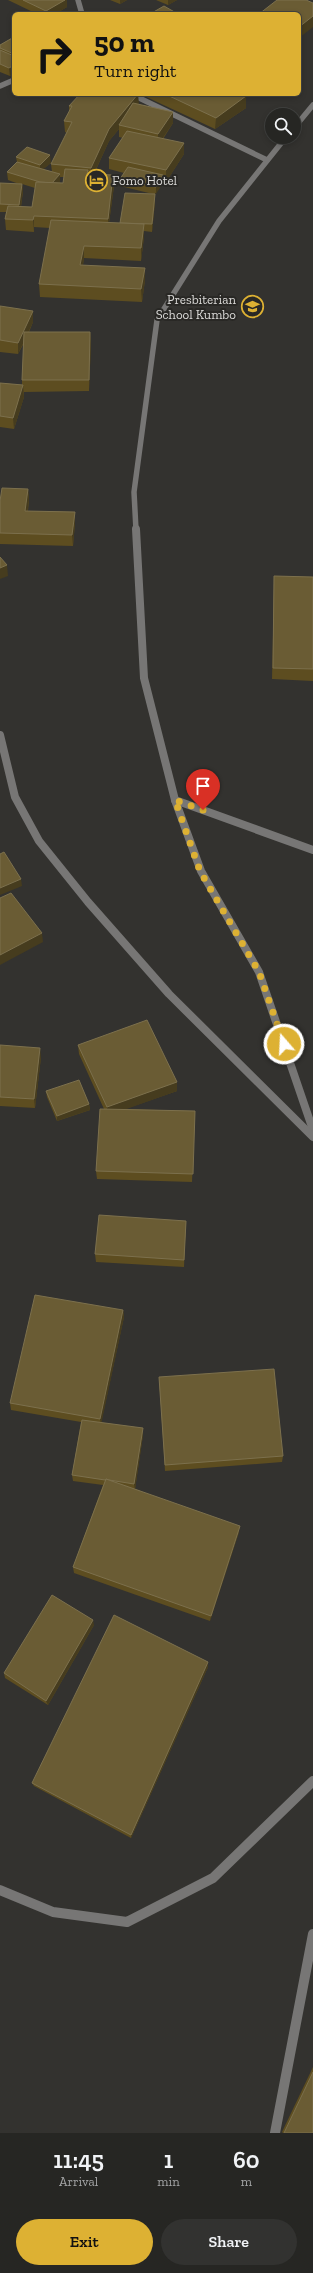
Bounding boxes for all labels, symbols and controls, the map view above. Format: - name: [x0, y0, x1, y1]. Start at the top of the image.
- text: 50 m: [94, 26, 155, 59]
- icon: right: [28, 28, 80, 80]
- text: Turn right: [94, 60, 176, 82]
- map controls: [265, 108, 301, 144]
- button: search: [265, 108, 301, 144]
- hotel icon: Fomo Hotel: [84, 167, 110, 193]
- place label: Fomo Hotel: [112, 173, 178, 188]
- place label: Presbiterian School Kumbo: [156, 292, 237, 322]
- school or university icon: Presbiterian School Kumbo: [239, 293, 265, 319]
- pin: [186, 769, 220, 810]
- icon: arrive: [192, 775, 214, 797]
- position arrow: [263, 1023, 305, 1065]
- text: 11:45: [53, 2145, 104, 2174]
- text: 1: [164, 2145, 173, 2174]
- text: 60: [233, 2145, 260, 2174]
- text: Arrival: [59, 2174, 98, 2189]
- text: min: [157, 2174, 180, 2189]
- text: m: [241, 2174, 252, 2189]
- button: Exit: [16, 2219, 153, 2265]
- button: Share: [161, 2219, 297, 2265]

